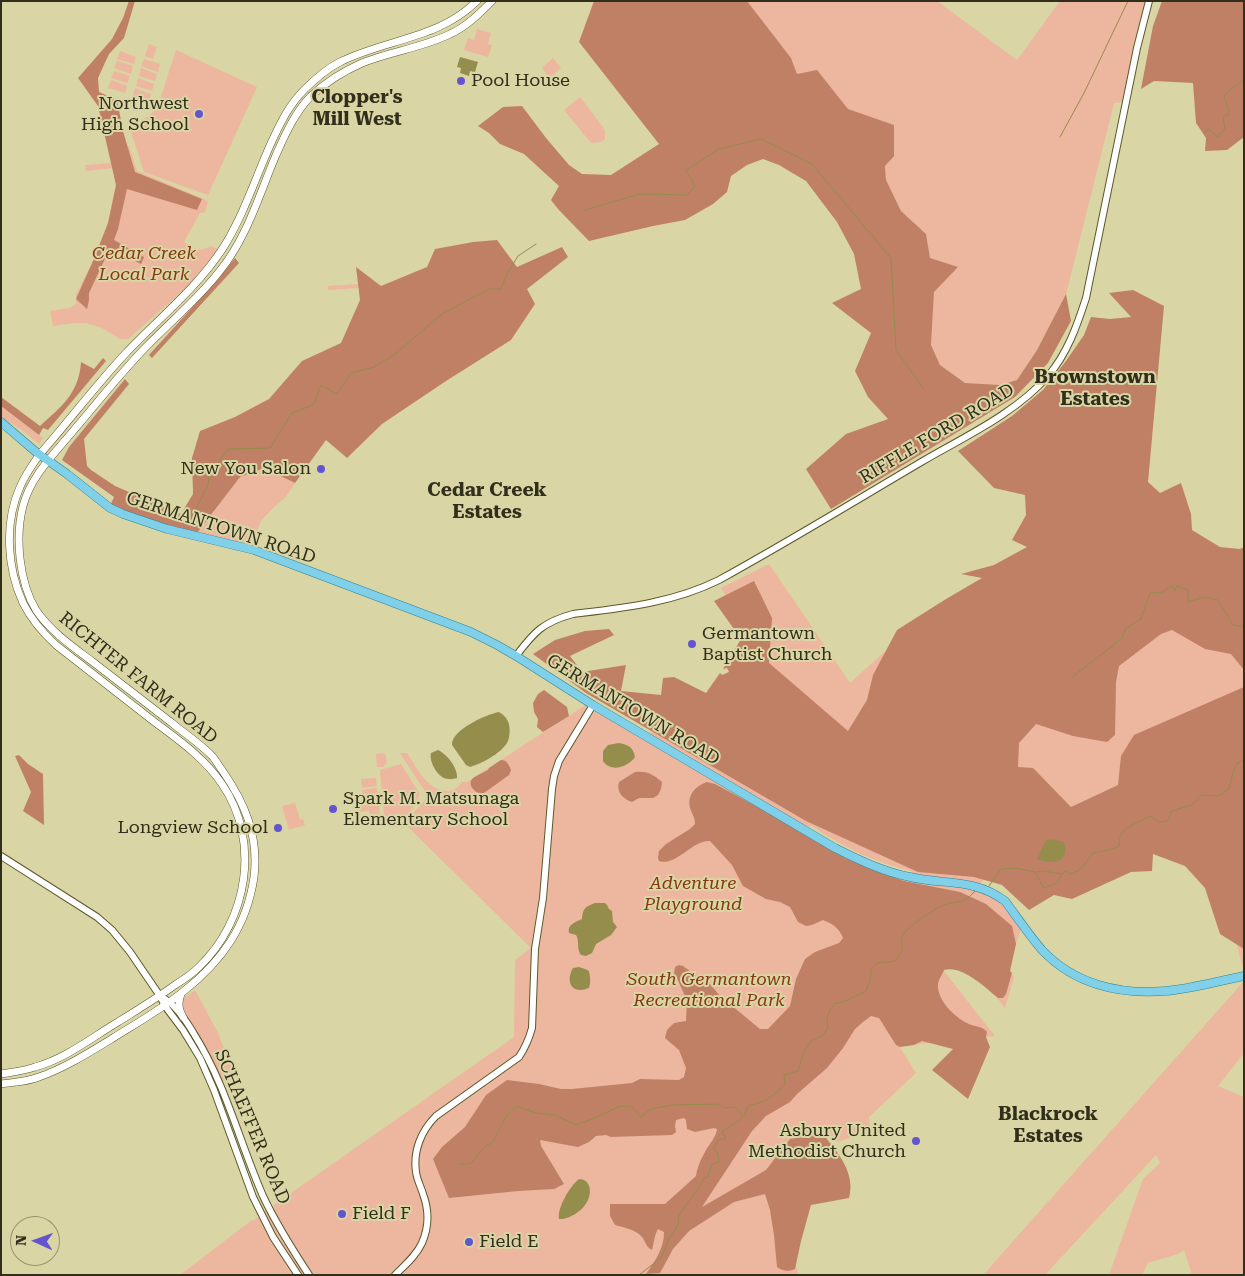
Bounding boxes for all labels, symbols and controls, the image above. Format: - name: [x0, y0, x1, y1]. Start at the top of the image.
- place label: Pool House: [471, 70, 570, 92]
- marker: Pool House: [455, 75, 467, 87]
- district label: Clopper's Mill West: [311, 86, 403, 130]
- place label: Northwest High School: [81, 93, 189, 136]
- marker: Northwest High School: [193, 108, 205, 120]
- park label: Cedar Creek Local Park: [92, 243, 196, 286]
- district label: Brownstown Estates: [1034, 366, 1156, 410]
- street label: RIFFLE FORD ROAD: [856, 379, 1018, 489]
- place label: New You Salon: [181, 458, 311, 480]
- marker: New You Salon: [315, 463, 327, 475]
- district label: Cedar Creek Estates: [427, 479, 547, 523]
- street label: GERMANTOWN ROAD: [124, 487, 318, 569]
- street label: RICHTER FARM ROAD: [54, 607, 222, 749]
- place label: Germantown Baptist Church: [702, 623, 832, 666]
- marker: Germantown Baptist Church: [686, 638, 698, 650]
- street label: GERMANTOWN ROAD: [543, 650, 723, 770]
- place label: Spark M. Matsunaga Elementary School: [343, 788, 519, 831]
- marker: Spark M. Matsunaga Elementary School: [327, 803, 339, 815]
- place label: Longview School: [118, 817, 268, 839]
- marker: Longview School: [272, 822, 284, 834]
- park label: Adventure Playground: [644, 873, 742, 916]
- park label: South Germantown Recreational Park: [626, 969, 792, 1012]
- street label: SCHAEFFER ROAD: [210, 1046, 294, 1208]
- district label: Blackrock Estates: [998, 1103, 1098, 1147]
- place label: Asbury United Methodist Church: [748, 1120, 906, 1162]
- marker: Asbury United Methodist Church: [910, 1135, 922, 1147]
- place label: Field F: [352, 1203, 411, 1225]
- marker: Field F: [336, 1208, 348, 1220]
- north arrow: [10, 1216, 60, 1266]
- place label: Field E: [479, 1231, 538, 1253]
- text: N: [13, 1235, 29, 1246]
- marker: Field E: [463, 1236, 475, 1248]

